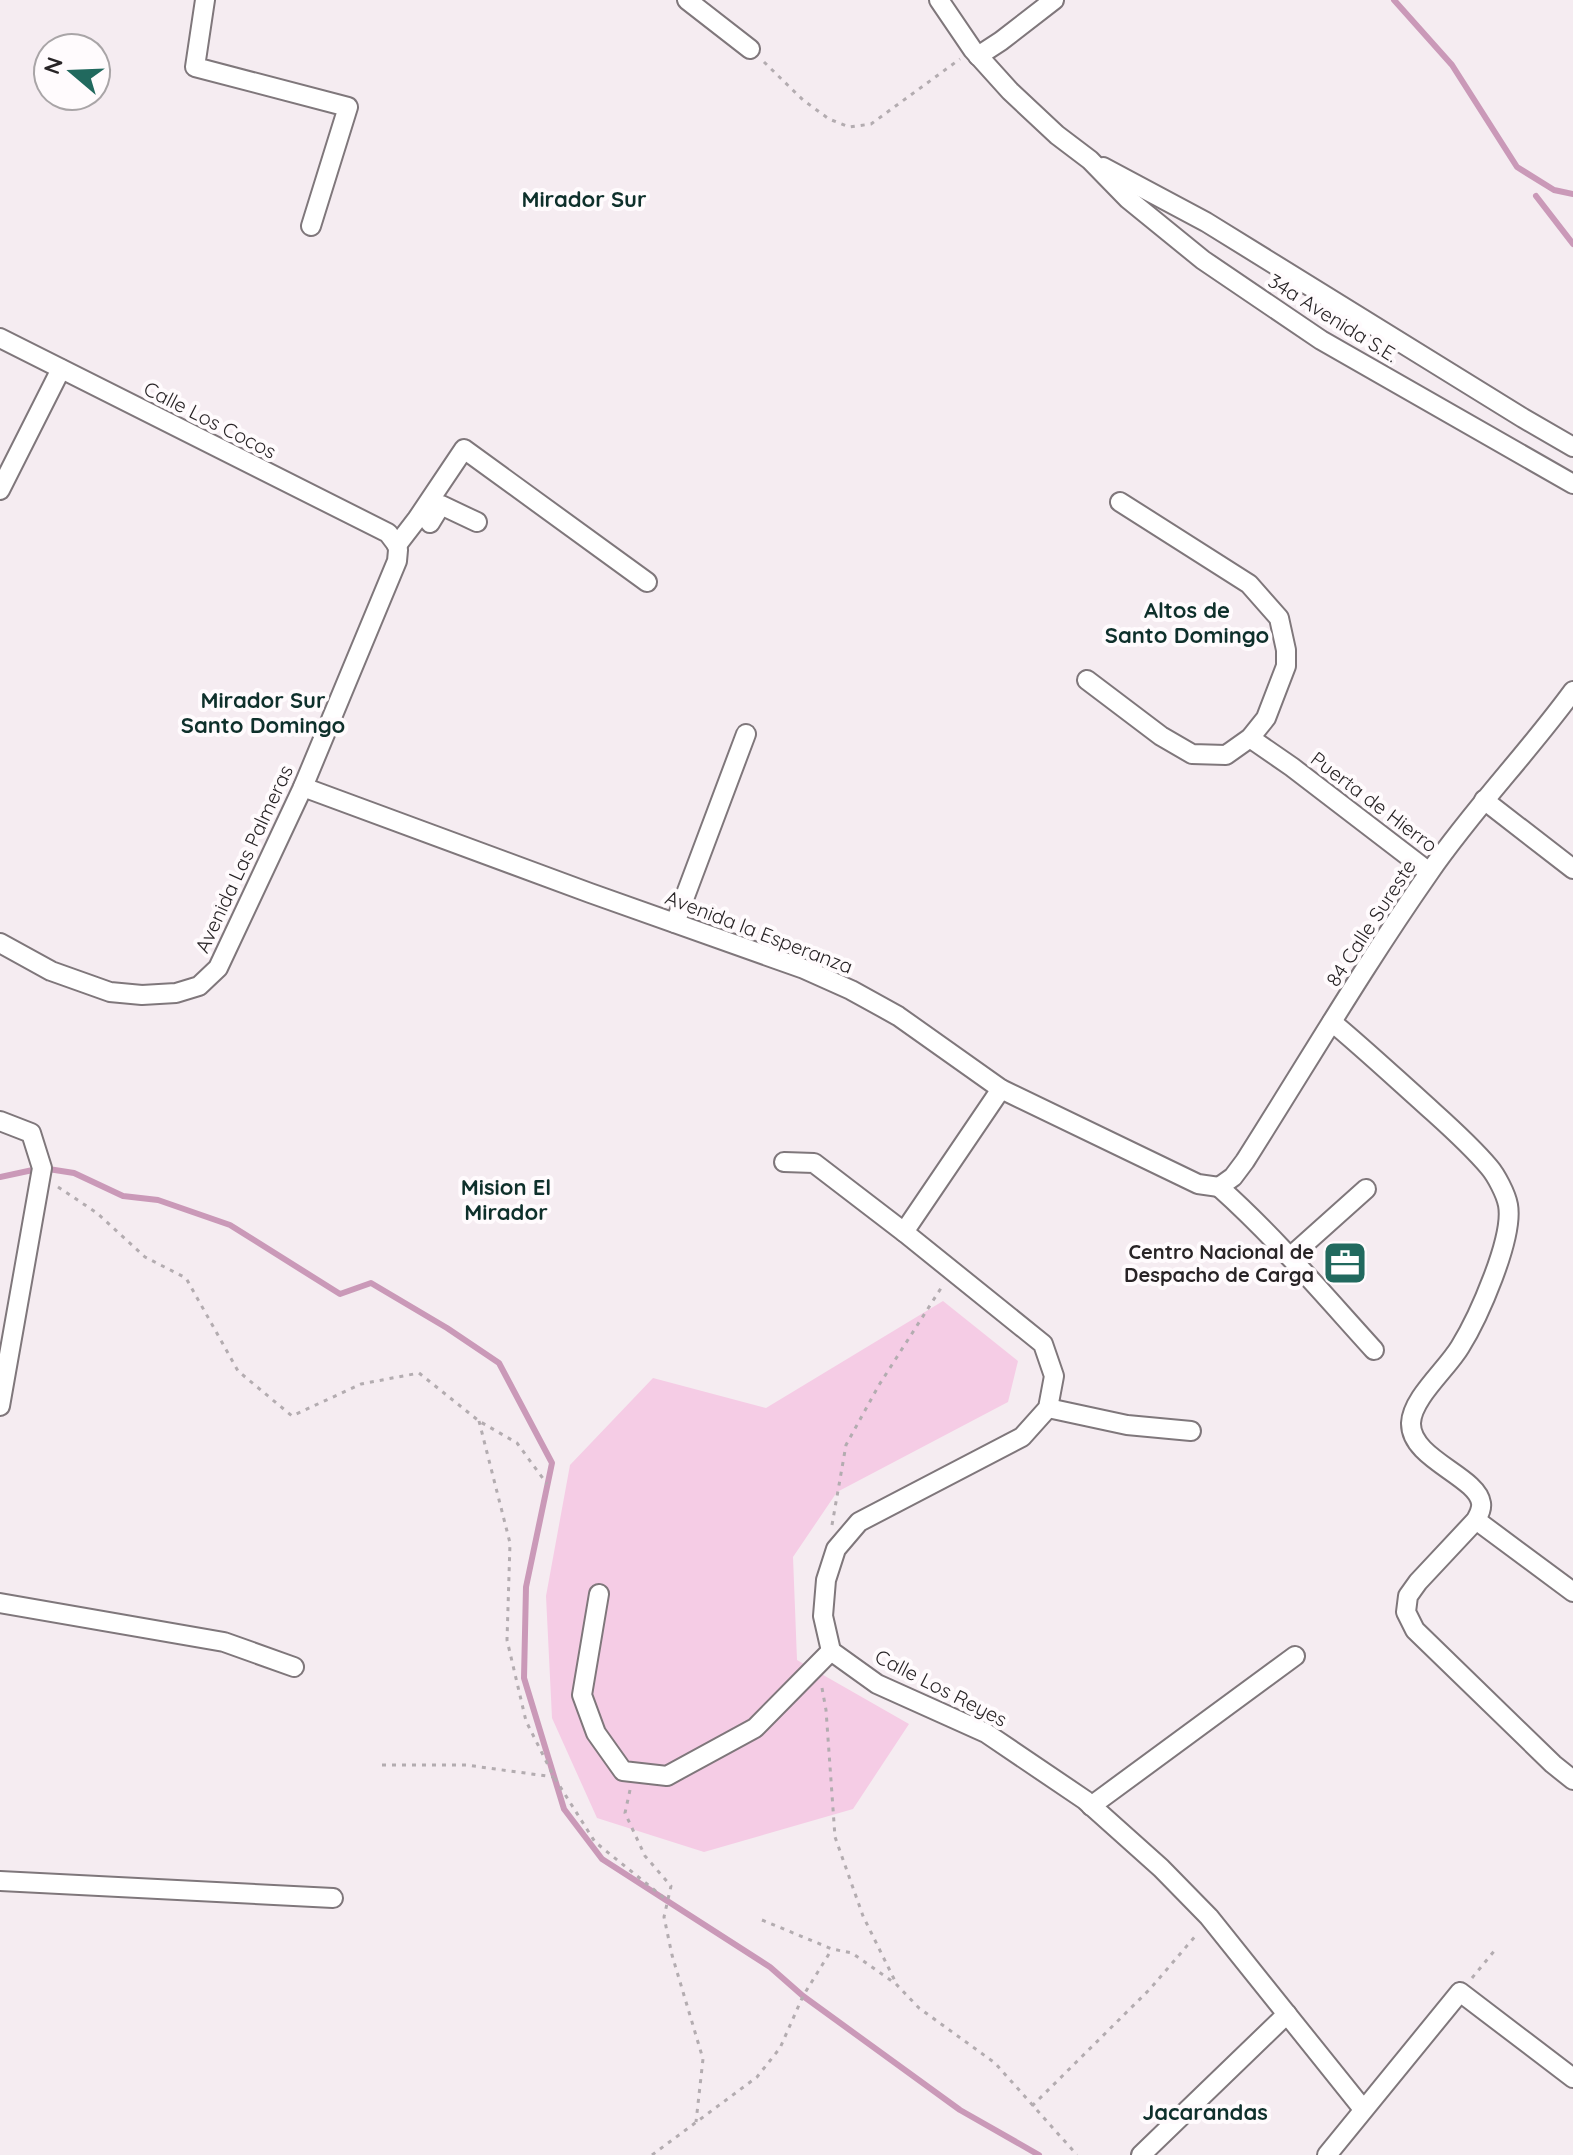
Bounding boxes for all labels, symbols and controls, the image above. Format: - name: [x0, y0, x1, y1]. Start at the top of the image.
- north arrow: [32, 32, 112, 112]
- text: N: [37, 53, 69, 78]
- district label: Mirador Sur: [521, 185, 647, 213]
- street label: 34a Avenida S.E.: [1264, 268, 1403, 367]
- street label: Calle Los Cocos: [140, 375, 281, 464]
- district label: Altos de Santo Domingo: [1105, 596, 1269, 649]
- district label: Mirador Sur Santo Domingo: [181, 686, 345, 739]
- street label: Puerta de Hierro: [1306, 746, 1443, 857]
- street label: Avenida Las Palmeras: [189, 761, 298, 957]
- street label: 84 Calle Sureste: [1320, 855, 1421, 991]
- street label: Avenida la Esperanza: [662, 884, 856, 979]
- district label: Mision El Mirador: [461, 1173, 551, 1226]
- place label: Centro Nacional de Despacho de Carga: [1124, 1239, 1314, 1287]
- office icon: Centro Nacional de Despacho de Carga: [1321, 1239, 1369, 1287]
- street label: Calle Los Reyes: [871, 1644, 1011, 1732]
- district label: Jacarandas: [1142, 2098, 1268, 2126]

